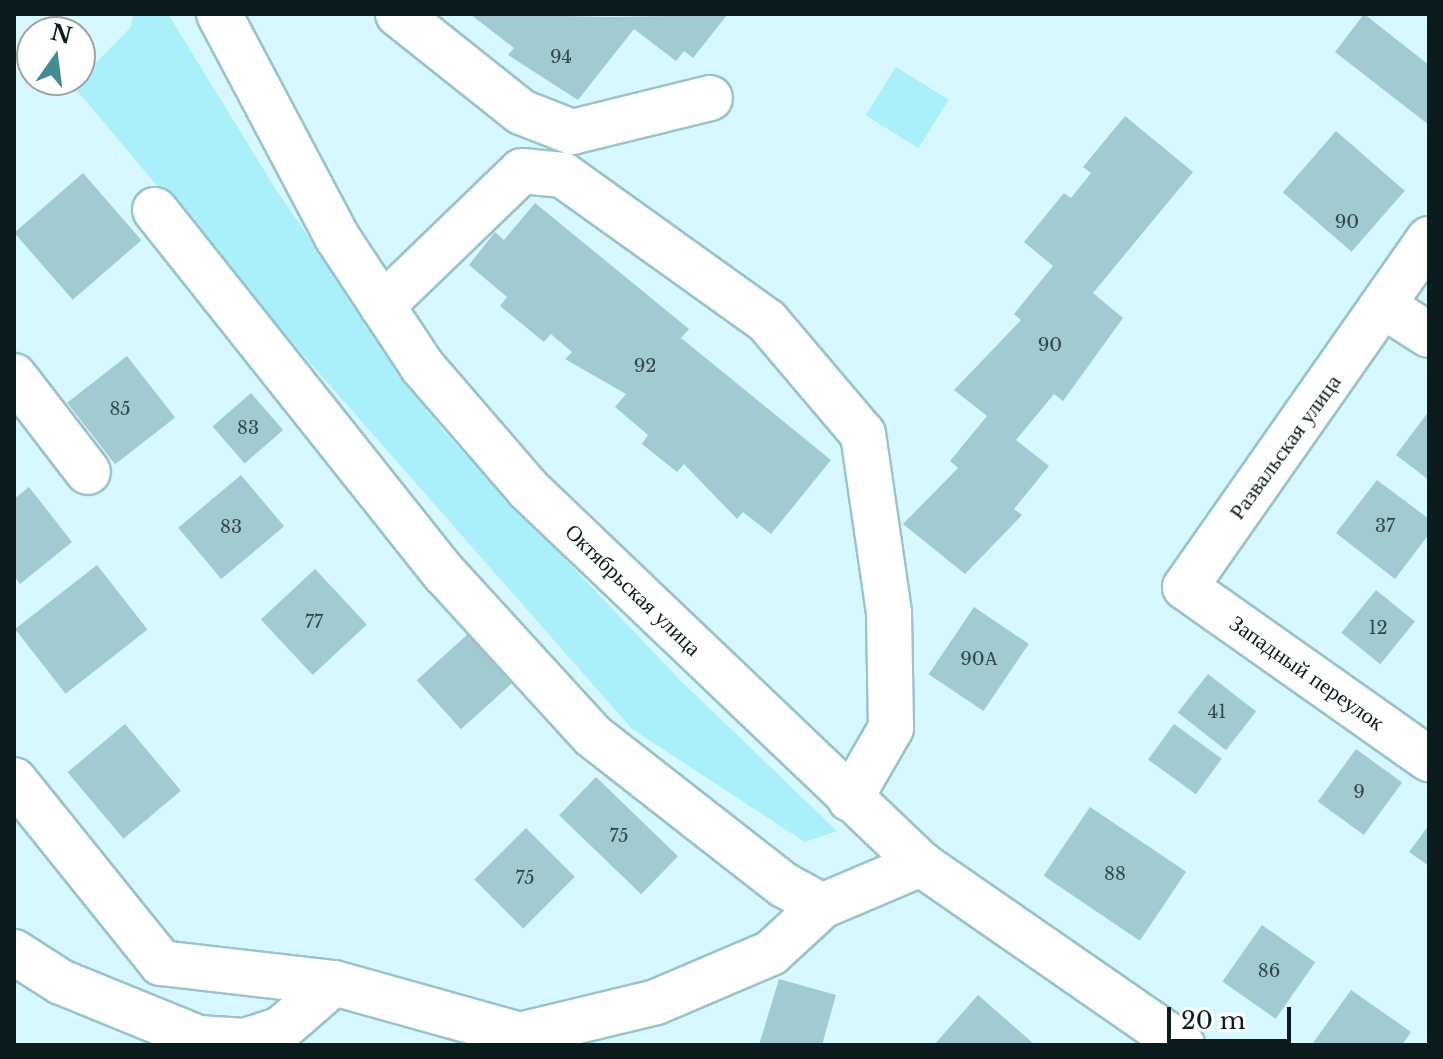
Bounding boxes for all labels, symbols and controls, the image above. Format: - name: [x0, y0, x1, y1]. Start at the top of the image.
- north arrow: [16, 16, 96, 96]
- text: N: [48, 19, 75, 50]
- house number: 94: [550, 46, 572, 68]
- house number: 90: [1335, 211, 1359, 233]
- house number: 90: [1038, 334, 1062, 356]
- house number: 92: [634, 355, 656, 377]
- street label: Развальская улица: [1224, 370, 1346, 524]
- house number: 85: [109, 398, 131, 420]
- house number: 83: [237, 417, 259, 439]
- house number: 37: [1375, 515, 1395, 537]
- house number: 83: [220, 516, 242, 538]
- street label: Октябрьская улица: [560, 518, 706, 662]
- street label: Западный переулок: [1225, 610, 1389, 736]
- house number: 77: [305, 611, 323, 633]
- house number: 12: [1368, 617, 1388, 639]
- house number: 90А: [960, 648, 998, 670]
- house number: 41: [1208, 701, 1226, 723]
- house number: 9: [1353, 781, 1365, 803]
- house number: 75: [609, 825, 629, 847]
- house number: 88: [1104, 863, 1126, 885]
- house number: 75: [515, 867, 535, 889]
- house number: 86: [1258, 960, 1280, 982]
- scale bar: [1171, 991, 1295, 1041]
- text: 20 m: [1181, 1006, 1246, 1035]

